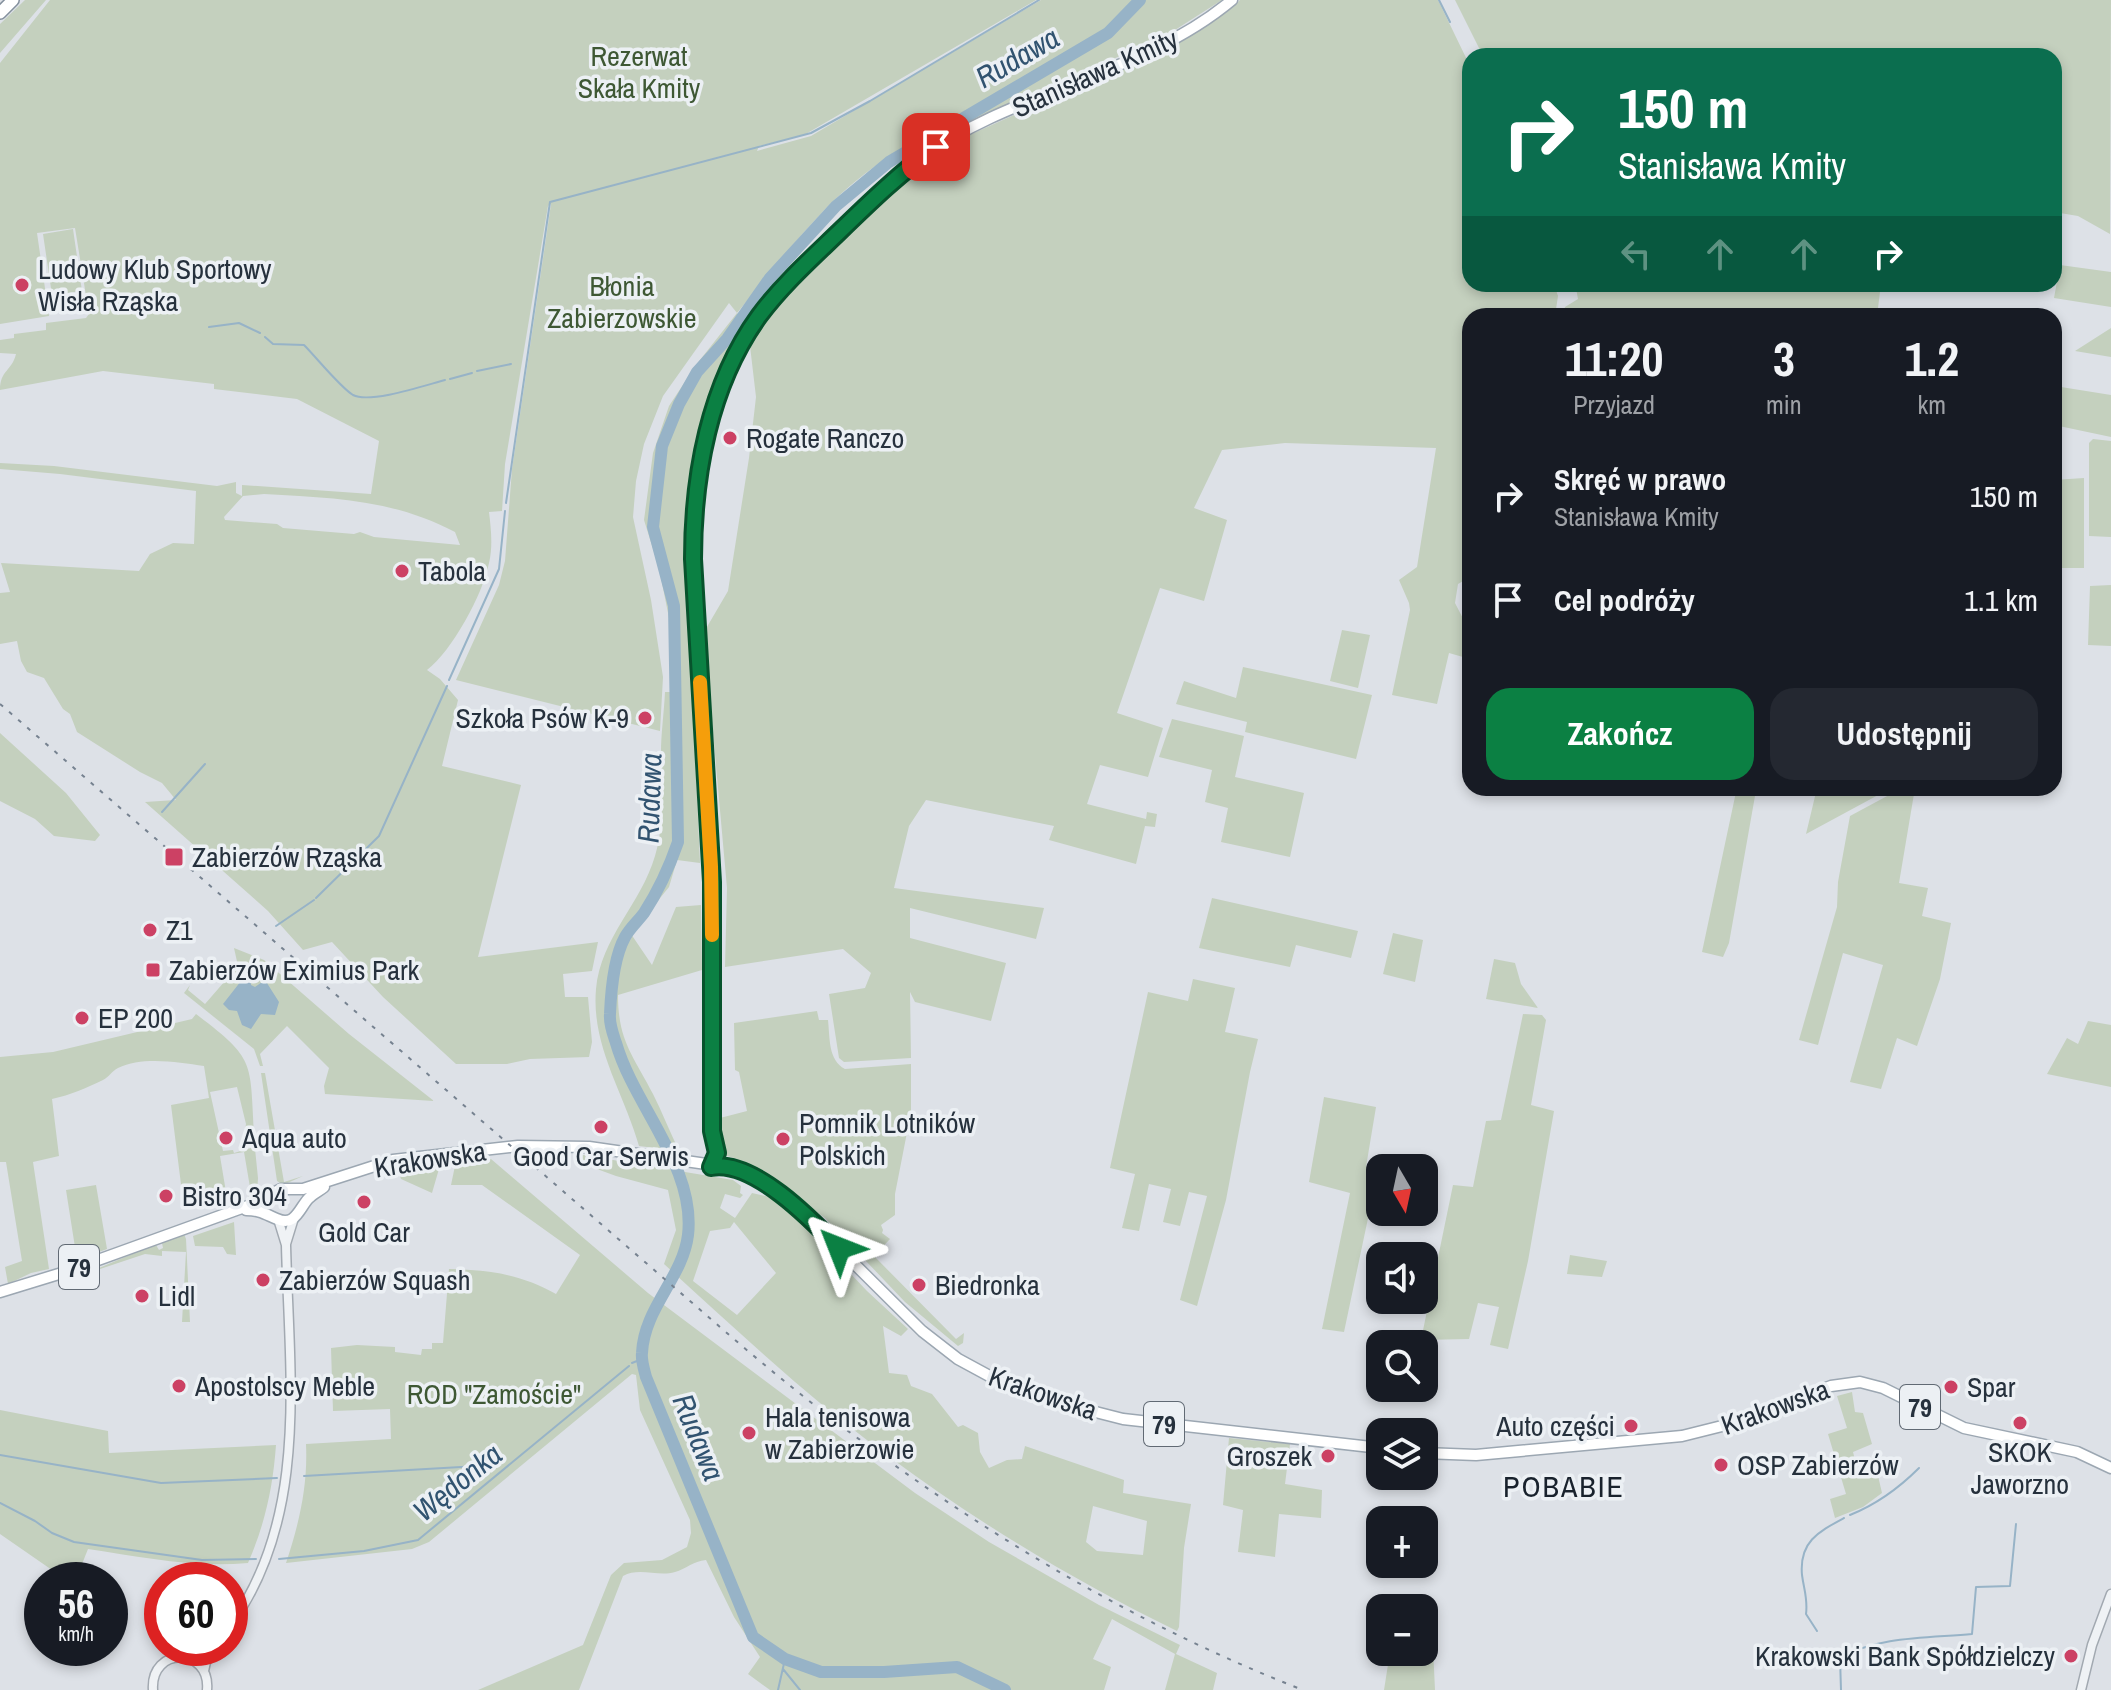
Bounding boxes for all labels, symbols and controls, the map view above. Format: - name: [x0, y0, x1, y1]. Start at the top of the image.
- water label: Rudawa: [968, 17, 1066, 97]
- street label: Stanisława Kmity: [1006, 19, 1184, 126]
- park label: Rezerwat Skała Kmity: [578, 37, 701, 107]
- text: 150 m: [1618, 70, 1748, 145]
- icon: right: [1486, 80, 1590, 184]
- pin: [902, 113, 970, 181]
- icon: arrive: [914, 125, 958, 169]
- text: Stanisława Kmity: [1618, 142, 1846, 190]
- icon: left: [1614, 232, 1658, 276]
- icon: ahead: [1698, 232, 1742, 276]
- icon: ahead: [1782, 232, 1826, 276]
- icon: right: [1866, 232, 1910, 276]
- place label: Ludowy Klub Sportowy Wisła Rząska: [38, 250, 272, 320]
- park label: Błonia Zabierzowskie: [547, 267, 697, 337]
- marker: Ludowy Klub Sportowy Wisła Rząska: [13, 276, 31, 294]
- text: 11:20: [1565, 326, 1663, 391]
- text: 3: [1773, 326, 1795, 391]
- text: 1.2: [1904, 326, 1959, 391]
- text: Przyjazd: [1573, 387, 1655, 422]
- text: min: [1766, 387, 1802, 422]
- text: km: [1918, 387, 1946, 422]
- place label: Rogate Ranczo: [746, 419, 904, 457]
- marker: Rogate Ranczo: [721, 429, 739, 447]
- text: Skręć w prawo: [1554, 459, 1726, 499]
- icon: right: [1486, 474, 1530, 518]
- text: 150 m: [1970, 476, 2038, 516]
- text: Stanisława Kmity: [1554, 499, 1719, 534]
- place label: Tabola: [418, 552, 486, 590]
- marker: Tabola: [393, 562, 411, 580]
- icon: arrive: [1486, 578, 1530, 622]
- text: Cel podróży: [1554, 580, 1695, 620]
- text: 1.1 km: [1964, 580, 2038, 620]
- button: Zakończ: [1486, 688, 1754, 780]
- button: Udostępnij: [1770, 688, 2038, 780]
- place label: Szkoła Psów K-9: [455, 699, 629, 737]
- marker: Szkoła Psów K-9: [636, 709, 654, 727]
- water label: Rudawa: [627, 752, 671, 844]
- place label: Zabierzów Rząska: [192, 838, 382, 876]
- marker: Zabierzów Rząska: [163, 846, 185, 868]
- place label: Z1: [166, 911, 193, 949]
- marker: Z1: [141, 921, 159, 939]
- place label: Zabierzów Eximius Park: [169, 951, 420, 989]
- marker: Zabierzów Eximius Park: [144, 961, 162, 979]
- place label: EP 200: [98, 999, 173, 1037]
- marker: EP 200: [73, 1009, 91, 1027]
- place label: Pomnik Lotników Polskich: [799, 1104, 976, 1174]
- marker: Good Car Serwis: [592, 1118, 610, 1136]
- place label: Aqua auto: [241, 1119, 347, 1157]
- marker: Aqua auto: [217, 1129, 235, 1147]
- marker: Pomnik Lotników Polskich: [774, 1130, 792, 1148]
- street label: Krakowska: [372, 1131, 489, 1187]
- place label: Good Car Serwis: [513, 1137, 689, 1175]
- north arrow: [1366, 1154, 1438, 1226]
- map controls: [1366, 1154, 1438, 1666]
- place label: Bistro 304: [182, 1177, 287, 1215]
- marker: Bistro 304: [157, 1187, 175, 1205]
- marker: Gold Car: [355, 1193, 373, 1211]
- position arrow: [797, 1206, 881, 1290]
- place label: Gold Car: [318, 1213, 410, 1251]
- button: sound: [1366, 1242, 1438, 1314]
- road number: 79: [59, 1245, 99, 1289]
- place label: Zabierzów Squash: [279, 1261, 470, 1299]
- place label: Biedronka: [935, 1266, 1040, 1304]
- marker: Zabierzów Squash: [254, 1271, 272, 1289]
- marker: Biedronka: [910, 1276, 928, 1294]
- place label: Lidl: [158, 1277, 195, 1315]
- marker: Lidl: [133, 1287, 151, 1305]
- button: search: [1366, 1330, 1438, 1402]
- street label: Krakowska: [984, 1357, 1102, 1429]
- place label: Apostolscy Meble: [194, 1367, 375, 1405]
- place label: Spar: [1967, 1368, 2016, 1406]
- street label: Krakowska: [1716, 1370, 1834, 1444]
- park label: ROD "Zamoście": [407, 1375, 581, 1413]
- marker: Apostolscy Meble: [170, 1377, 188, 1395]
- marker: Spar: [1942, 1378, 1960, 1396]
- road number: 79: [1900, 1385, 1940, 1429]
- water label: Rudawa: [664, 1388, 734, 1486]
- place label: Hala tenisowa w Zabierzowie: [765, 1398, 914, 1468]
- road number: 79: [1144, 1402, 1184, 1446]
- place label: Auto części: [1495, 1407, 1615, 1445]
- marker: SKOK Jaworzno: [2011, 1414, 2029, 1432]
- marker: Auto części: [1622, 1417, 1640, 1435]
- button: layers: [1366, 1418, 1438, 1490]
- marker: Hala tenisowa w Zabierzowie: [740, 1424, 758, 1442]
- place label: SKOK Jaworzno: [1971, 1433, 2069, 1503]
- water label: Wędonka: [404, 1434, 510, 1530]
- place label: Groszek: [1227, 1437, 1313, 1475]
- place label: OSP Zabierzów: [1737, 1446, 1899, 1484]
- marker: Groszek: [1319, 1447, 1337, 1465]
- marker: OSP Zabierzów: [1712, 1456, 1730, 1474]
- district label: POBABIE: [1503, 1466, 1625, 1506]
- button: +: [1366, 1506, 1438, 1578]
- speed limit sign: 60: [144, 1562, 248, 1666]
- text: 56: [58, 1577, 94, 1630]
- button: −: [1366, 1594, 1438, 1666]
- text: km/h: [58, 1620, 94, 1647]
- place label: Krakowski Bank Spółdzielczy: [1755, 1637, 2056, 1675]
- marker: Krakowski Bank Spółdzielczy: [2062, 1647, 2080, 1665]

